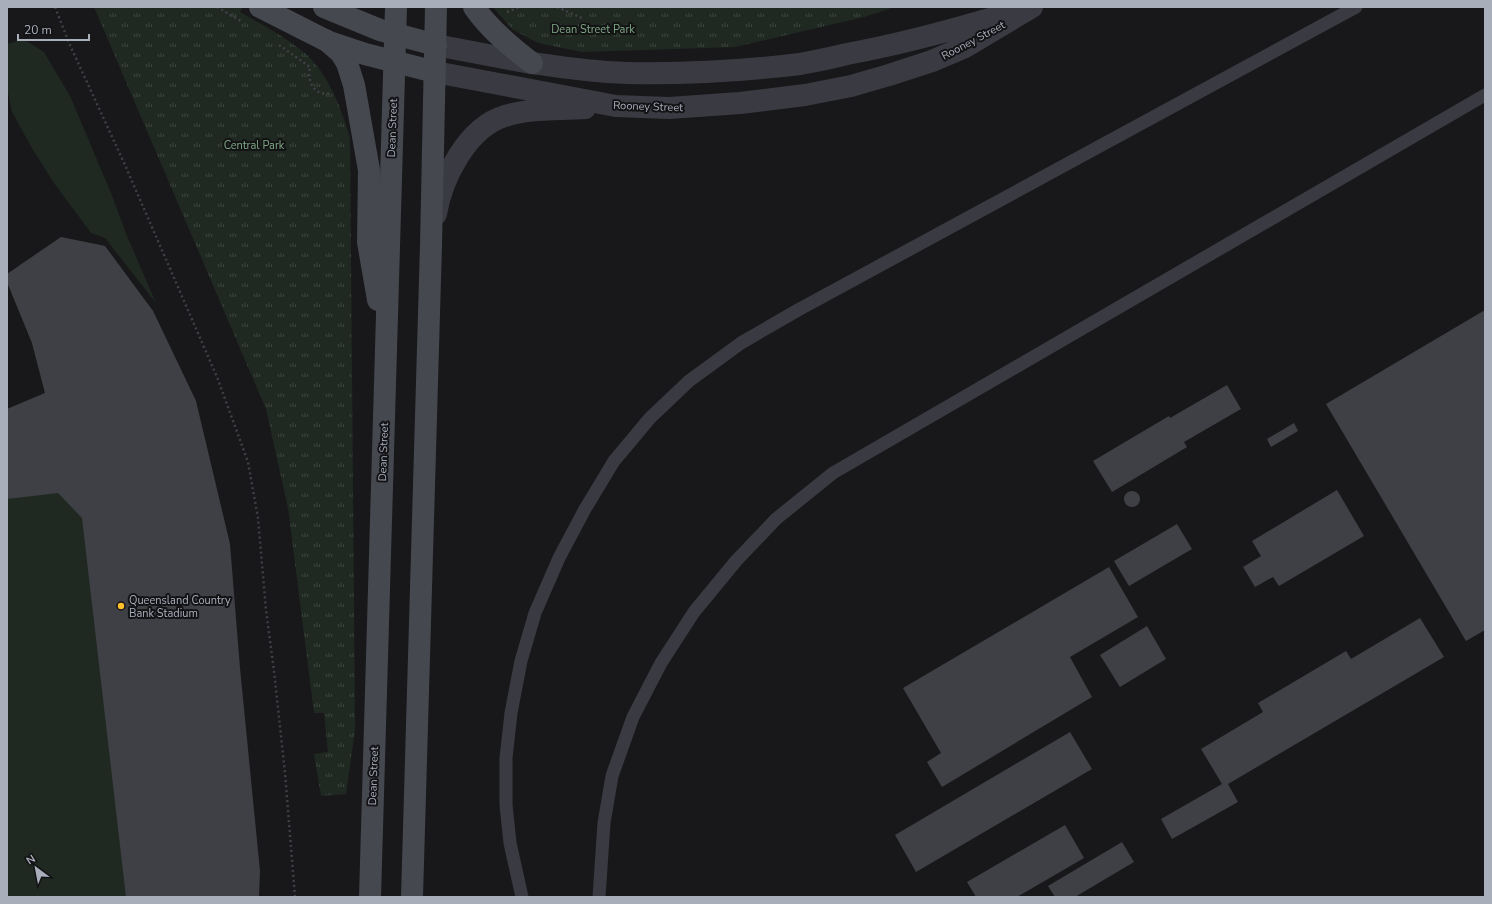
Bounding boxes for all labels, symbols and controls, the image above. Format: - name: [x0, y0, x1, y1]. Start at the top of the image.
- scale bar: [18, 16, 89, 42]
- street label: Rooney Street: [939, 17, 1008, 63]
- text: 20 m: [24, 22, 52, 38]
- park label: Dean Street Park: [551, 22, 635, 37]
- street label: Dean Street: [384, 98, 401, 158]
- street label: Rooney Street: [613, 98, 683, 115]
- park label: Central Park: [224, 138, 285, 153]
- street label: Dean Street: [375, 422, 392, 482]
- place label: Queensland Country Bank Stadium: [129, 593, 231, 621]
- marker: Queensland Country Bank Stadium: [116, 601, 126, 611]
- street label: Dean Street: [365, 746, 382, 806]
- north arrow: [16, 848, 56, 888]
- text: N: [23, 851, 38, 868]

